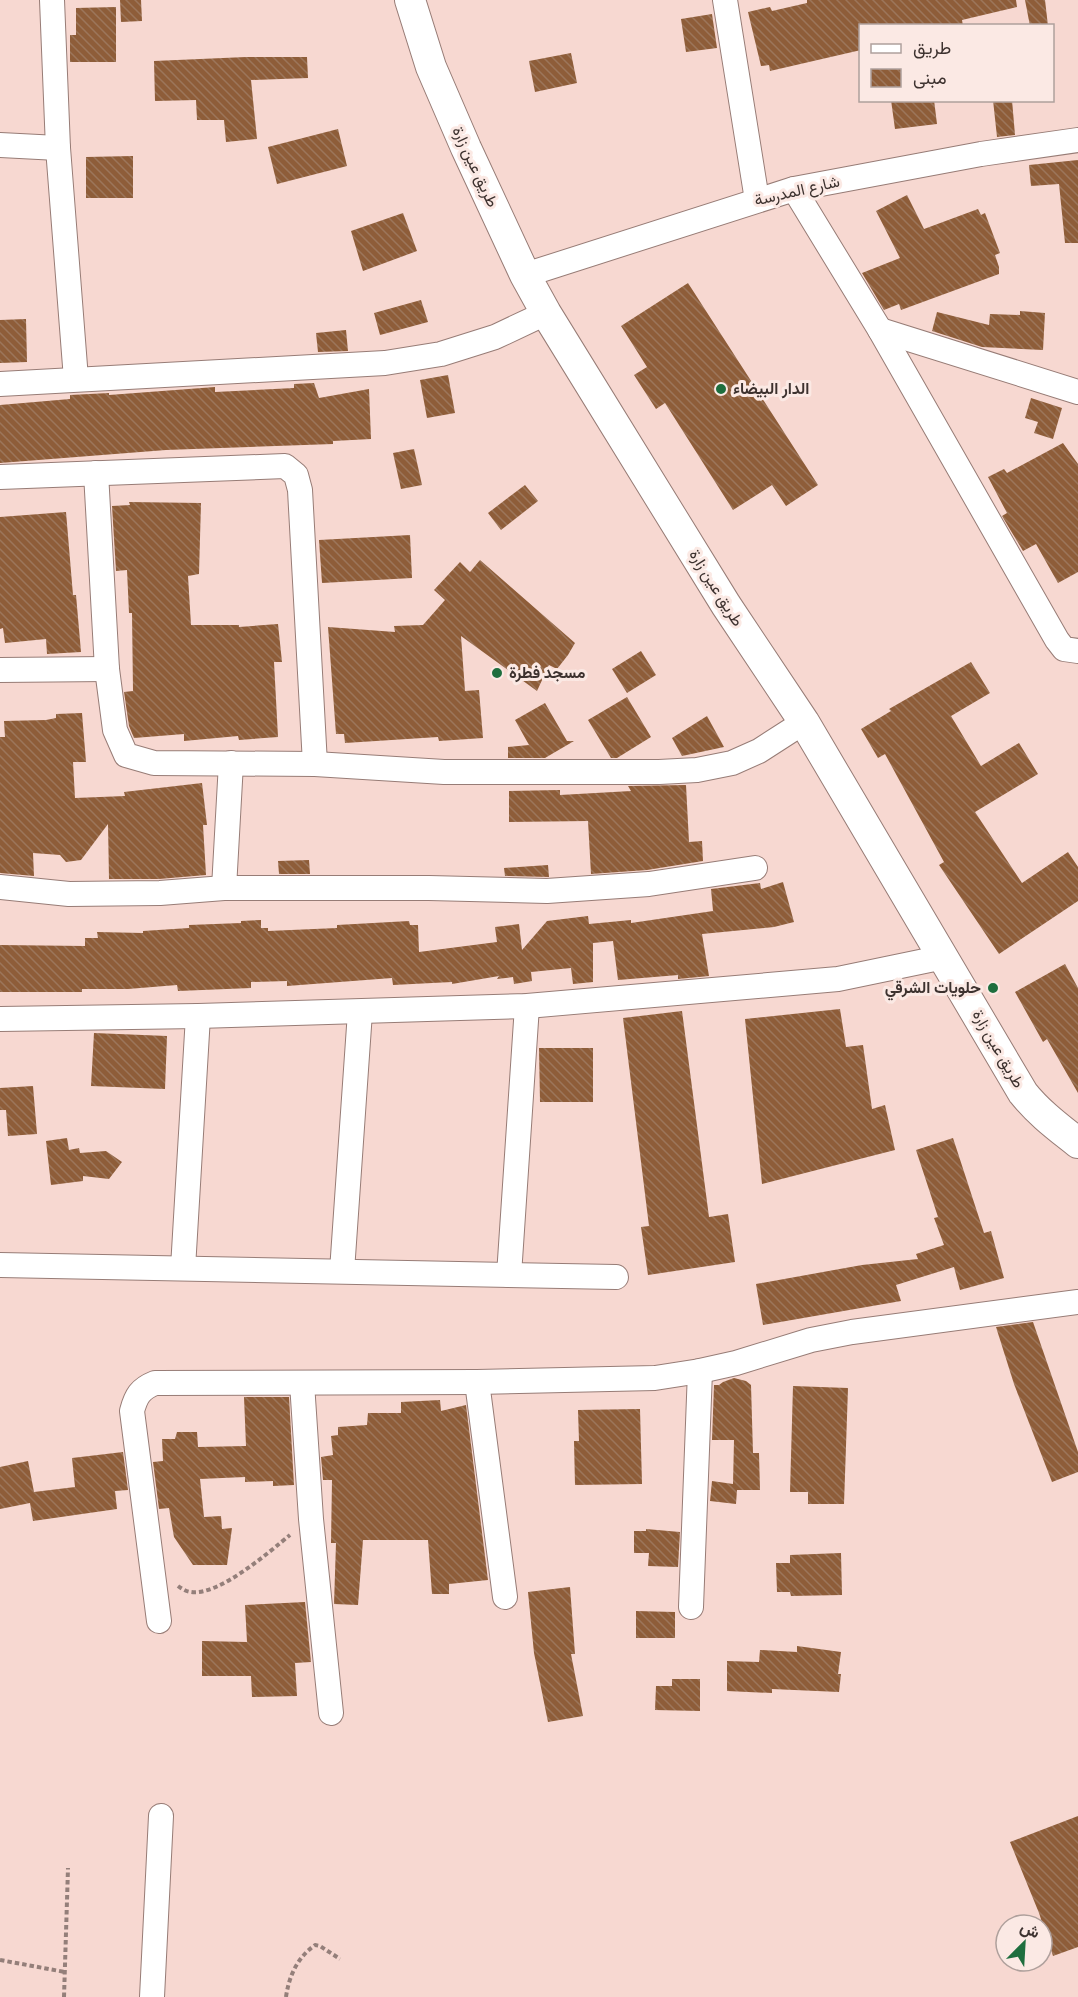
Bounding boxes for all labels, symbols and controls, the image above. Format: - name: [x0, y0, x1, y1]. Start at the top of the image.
- legend: [859, 24, 1054, 102]
- text: طريق: [913, 37, 951, 59]
- text: مبنى: [913, 67, 947, 89]
- street label: طريق عين زارة: [448, 123, 502, 211]
- street label: شارع المدرسة: [752, 171, 842, 211]
- place label: الدار البيضاء: [733, 379, 809, 399]
- marker: الدار البيضاء: [714, 382, 728, 396]
- street label: طريق عين زارة: [684, 546, 748, 630]
- place label: مسجد فطرة: [509, 663, 586, 683]
- marker: مسجد فطرة: [490, 666, 504, 680]
- place label: حلويات الشرقي: [885, 978, 981, 1001]
- marker: حلويات الشرقي: [986, 981, 1000, 995]
- street label: طريق عين زارة: [968, 1006, 1028, 1092]
- north arrow: [994, 1913, 1054, 1973]
- text: ش: [1017, 1917, 1043, 1943]

